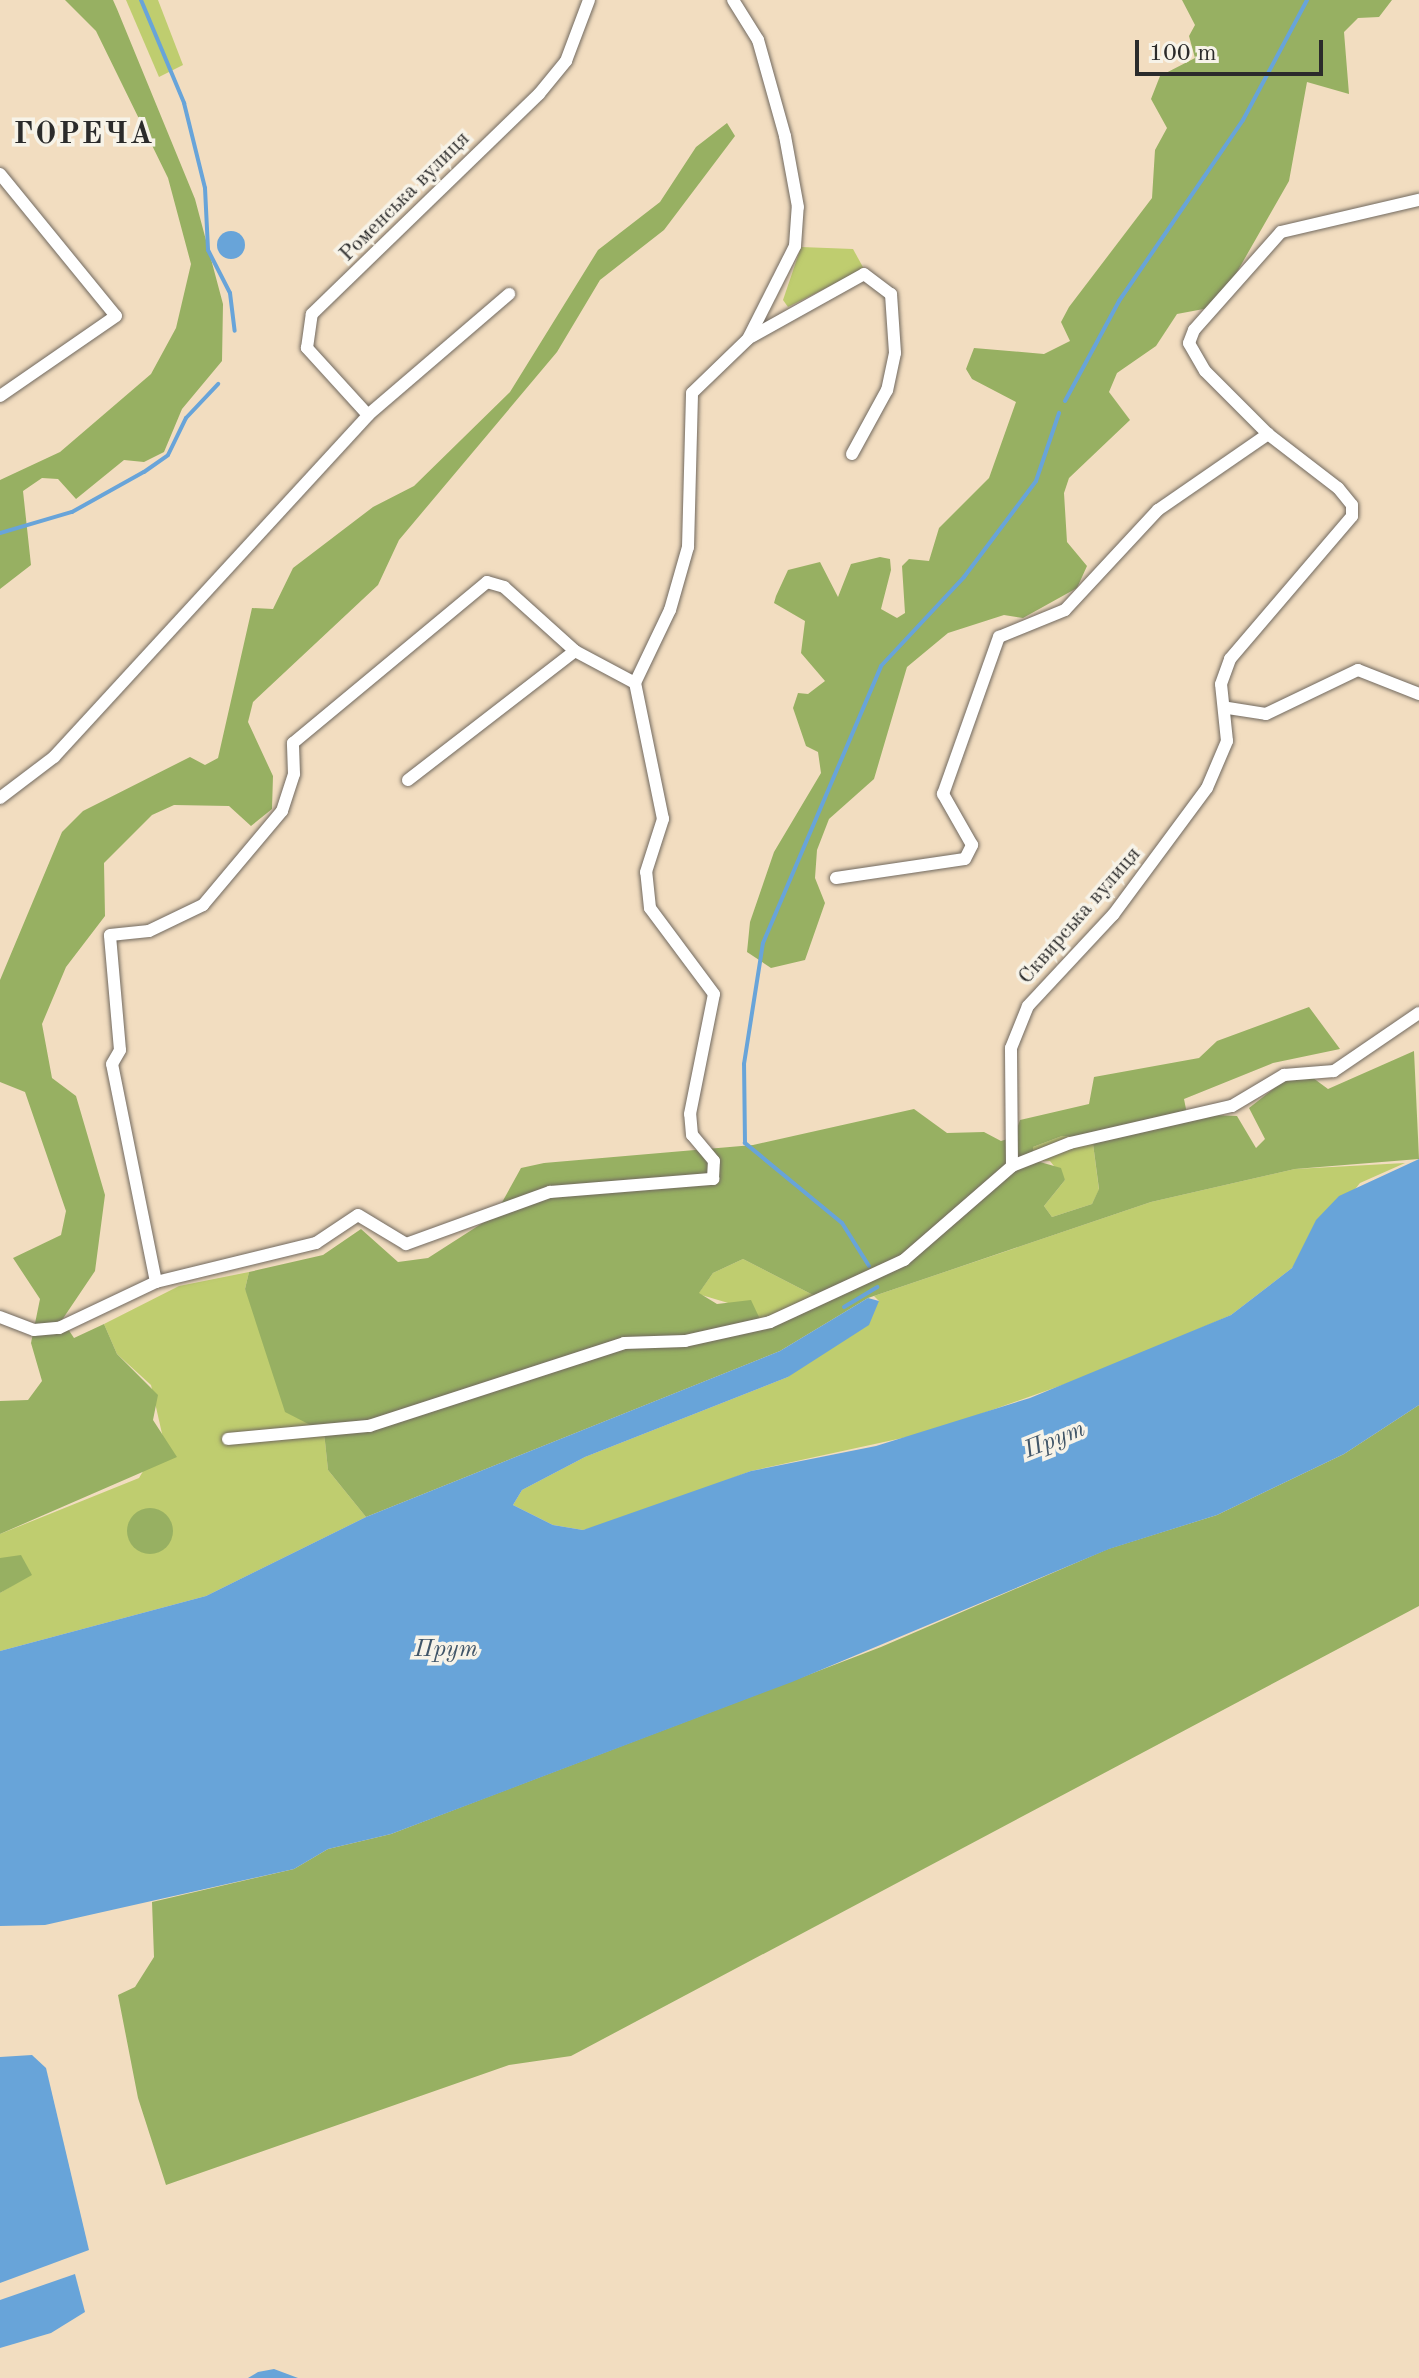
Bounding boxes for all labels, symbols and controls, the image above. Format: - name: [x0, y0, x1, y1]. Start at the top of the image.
- scale bar: [1139, 24, 1327, 74]
- text: 100 m: [1149, 42, 1217, 66]
- district label: ГОРЕЧА: [14, 117, 154, 153]
- street label: Роменська вулиця: [334, 126, 476, 268]
- street label: Сквирська вулиця: [1013, 842, 1147, 990]
- water label: Прут: [1020, 1416, 1090, 1466]
- water label: Прут: [414, 1637, 478, 1665]

